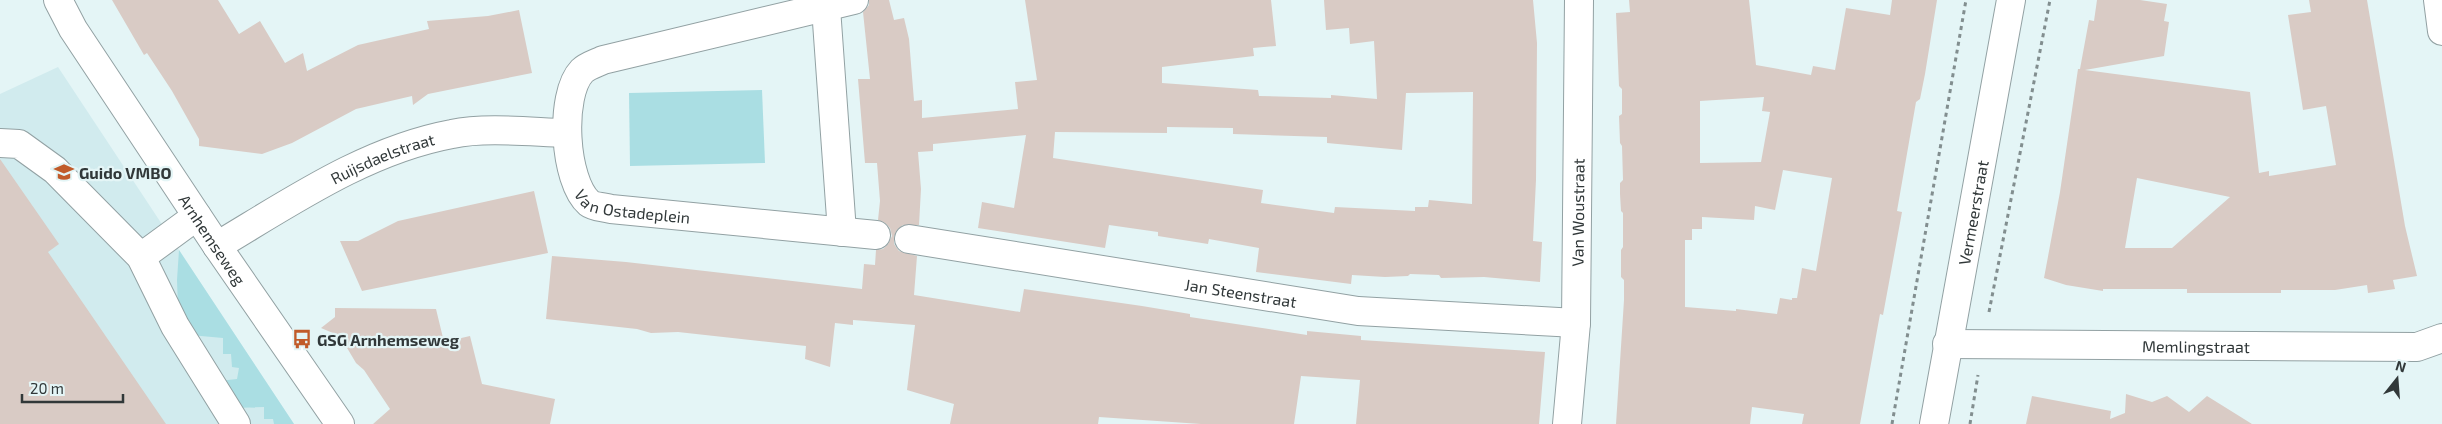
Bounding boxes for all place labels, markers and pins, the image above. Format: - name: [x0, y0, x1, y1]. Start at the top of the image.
- school or university icon: Guido VMBO: [53, 161, 75, 183]
- place label: Guido VMBO: [79, 163, 171, 182]
- bus stop icon: GSG Arnhemseweg: [291, 328, 313, 350]
- place label: GSG Arnhemseweg: [317, 330, 460, 349]

